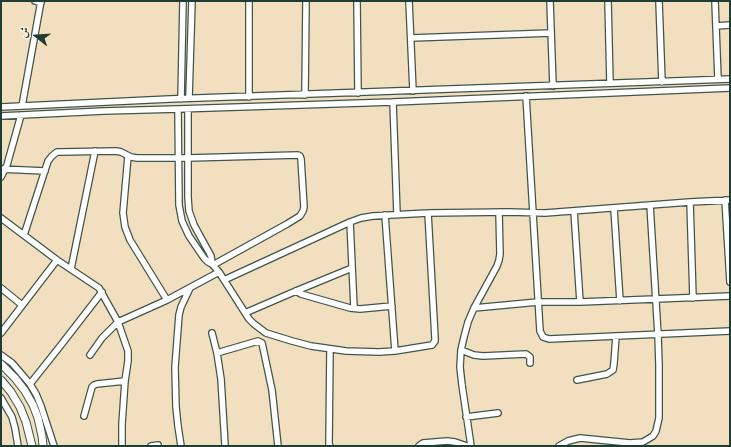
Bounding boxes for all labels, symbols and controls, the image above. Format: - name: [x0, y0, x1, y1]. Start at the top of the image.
- north arrow: [16, 16, 56, 56]
- text: ش: [15, 25, 33, 40]

